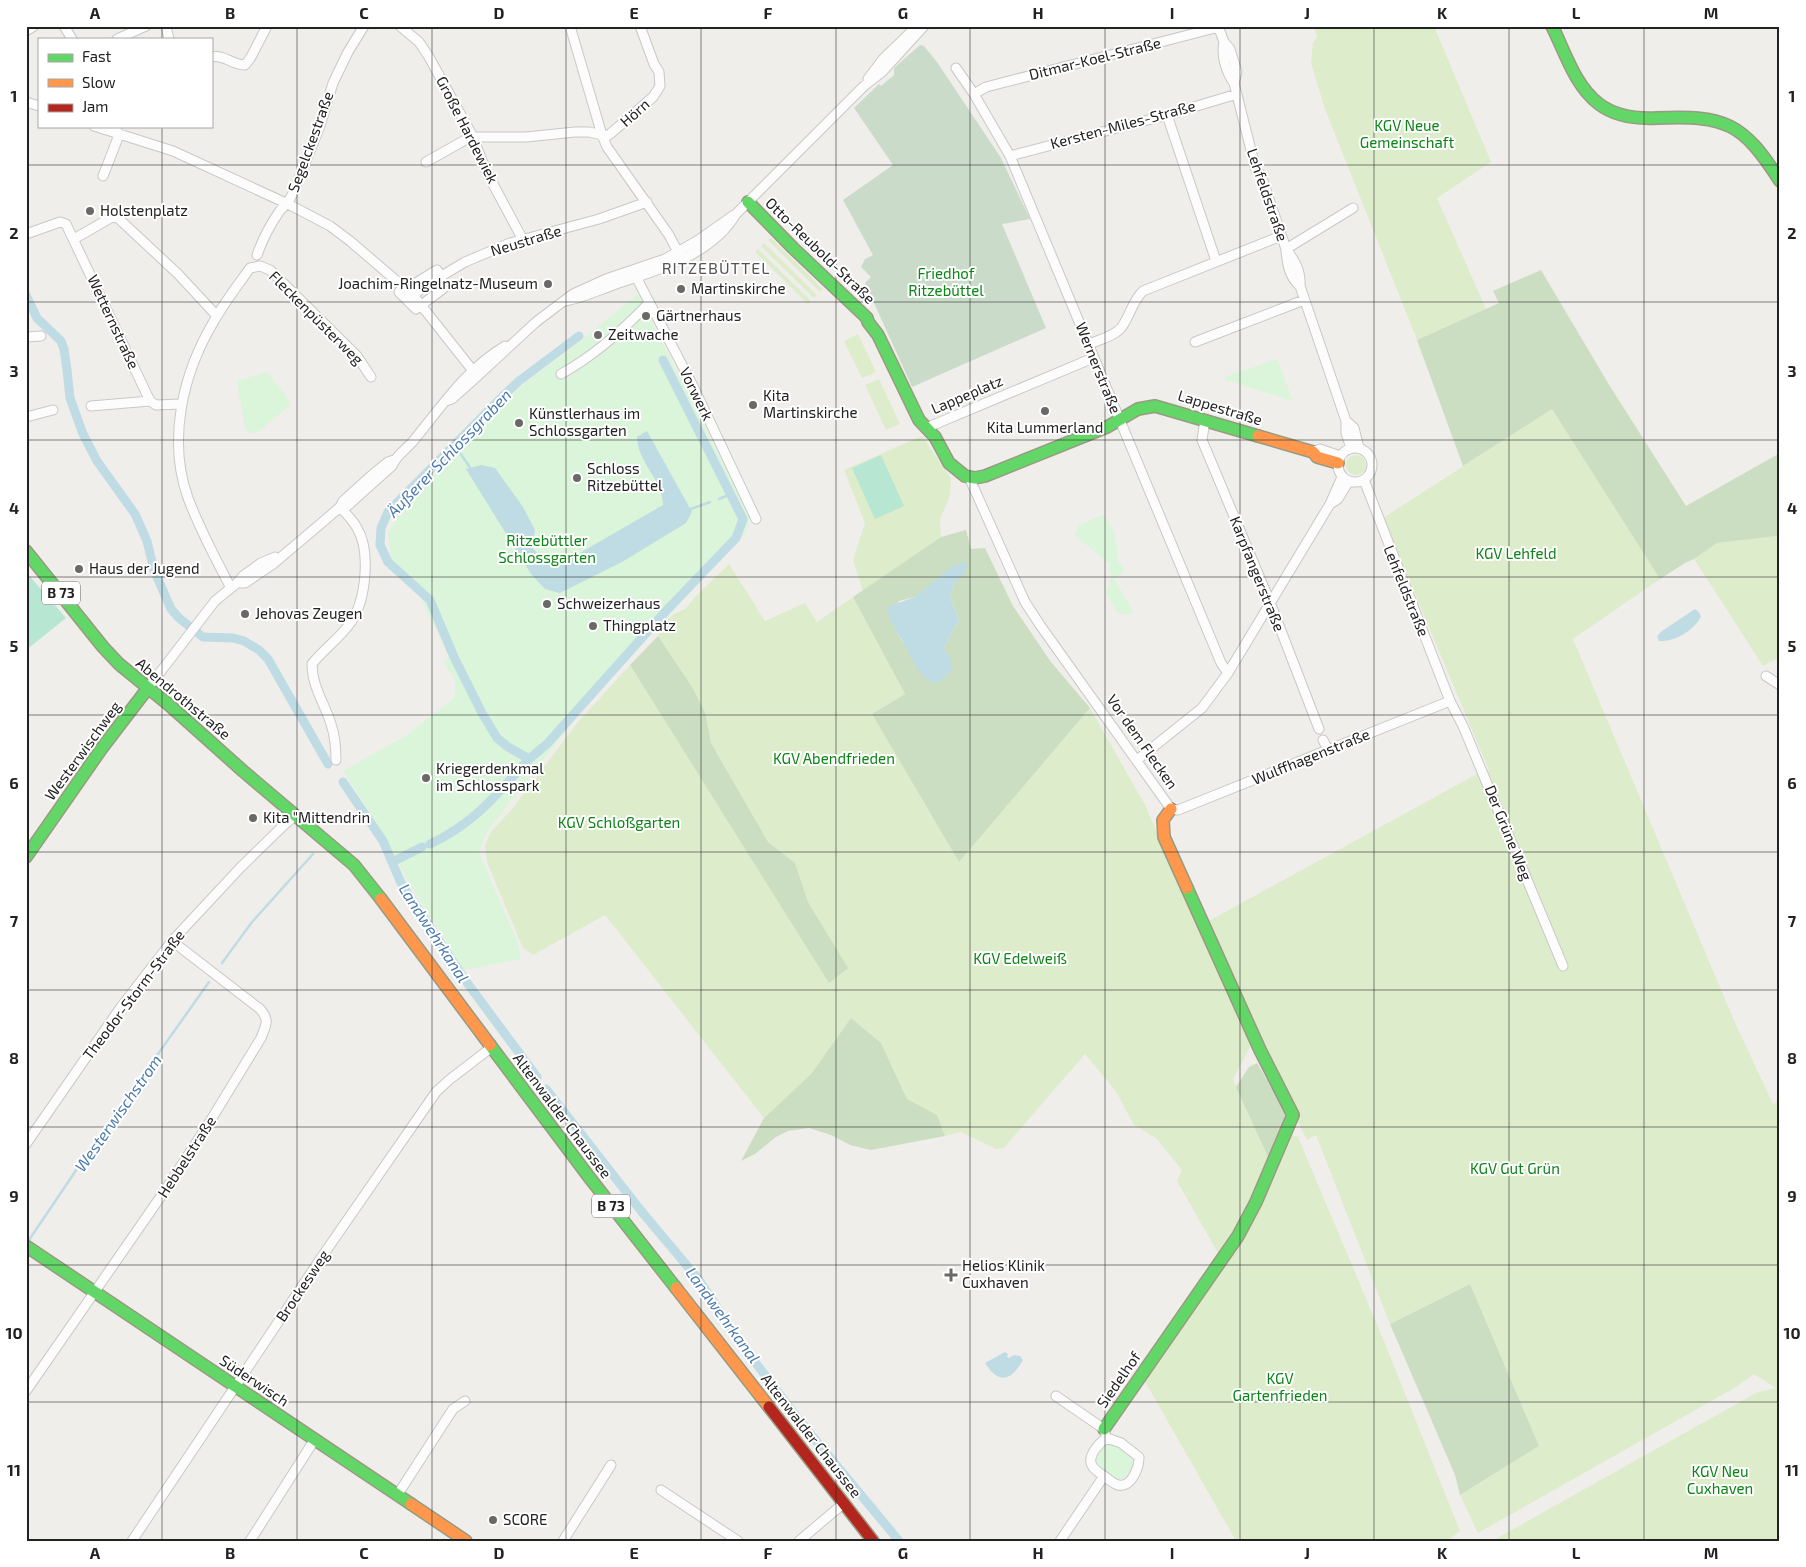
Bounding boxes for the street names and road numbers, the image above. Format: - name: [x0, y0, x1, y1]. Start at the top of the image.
- street label: Ditmar-Koel-Straße: [1027, 33, 1163, 83]
- street label: Große Hardewiek: [433, 73, 503, 186]
- street label: Segelckestraße: [284, 89, 337, 194]
- street label: Hörn: [616, 94, 653, 130]
- street label: Kersten-Miles-Straße: [1048, 96, 1197, 152]
- street label: Lehfeldstraße: [1244, 146, 1292, 243]
- street label: Otto-Reubold-Straße: [762, 193, 879, 307]
- street label: Neustraße: [488, 221, 563, 259]
- street label: Fleckenpüsterweg: [266, 267, 368, 368]
- street label: Wetternstraße: [84, 272, 144, 372]
- street label: Wernerstraße: [1072, 319, 1125, 416]
- street label: Vorwerk: [676, 364, 718, 424]
- street label: Lappeplatz: [928, 371, 1005, 417]
- street label: Lappestraße: [1176, 386, 1265, 428]
- street label: Karpfangerstraße: [1227, 513, 1289, 634]
- street label: Lehfeldstraße: [1380, 542, 1433, 639]
- road number: B 73: [42, 582, 80, 604]
- street label: Abendrothstraße: [133, 653, 235, 743]
- street label: Vor dem Flecken: [1104, 691, 1182, 792]
- street label: Westerwischweg: [40, 697, 124, 803]
- street label: Wulffhagenstraße: [1249, 724, 1372, 788]
- street label: Der Grüne Weg: [1482, 782, 1536, 884]
- street label: Theodor-Storm-Straße: [79, 926, 188, 1063]
- street label: Altenwalder Chaussee: [510, 1049, 616, 1182]
- street label: Hebbelstraße: [153, 1112, 219, 1201]
- road number: B 73: [592, 1194, 630, 1218]
- street label: Brockesweg: [272, 1246, 333, 1325]
- street label: Siedelhof: [1092, 1348, 1144, 1411]
- street label: Süderwisch: [217, 1351, 293, 1410]
- street label: Altenwalder Chaussee: [758, 1370, 866, 1501]

